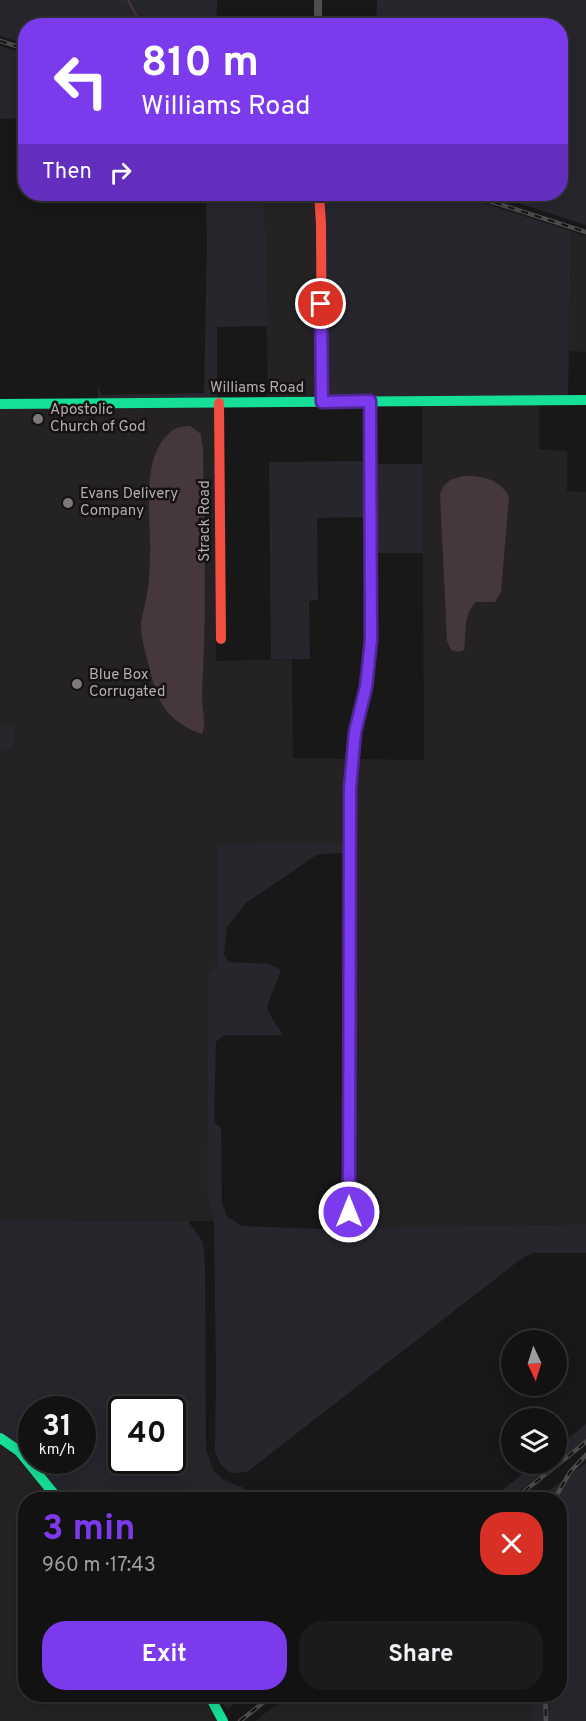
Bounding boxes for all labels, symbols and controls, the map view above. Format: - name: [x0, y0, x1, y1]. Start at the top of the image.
- text: 810 m: [141, 38, 259, 91]
- icon: left: [42, 42, 120, 120]
- text: Williams Road: [141, 90, 310, 124]
- icon: right: [104, 156, 137, 189]
- text: Then: [42, 159, 92, 186]
- pin: [295, 278, 346, 329]
- icon: arrive: [304, 287, 337, 320]
- street label: Williams Road: [210, 379, 304, 398]
- place label: Apostolic Church of God: [50, 401, 146, 437]
- marker: Apostolic Church of God: [31, 412, 45, 426]
- street label: Strack Road: [196, 480, 215, 562]
- place label: Evans Delivery Company: [80, 485, 178, 521]
- marker: Evans Delivery Company: [61, 496, 75, 510]
- place label: Blue Box Corrugated: [89, 666, 165, 702]
- marker: Blue Box Corrugated: [70, 677, 84, 691]
- position arrow: [317, 1180, 381, 1244]
- north arrow: [501, 1330, 567, 1396]
- map controls: [501, 1330, 567, 1474]
- speed limit sign: 40: [108, 1396, 186, 1474]
- button: layers: [501, 1408, 567, 1474]
- text: 31: [42, 1409, 72, 1446]
- text: km/h: [39, 1441, 75, 1460]
- text: 3 min: [42, 1507, 136, 1553]
- button: close: [480, 1512, 543, 1575]
- text: 960 m · 17:43: [42, 1553, 156, 1579]
- button: Exit: [42, 1621, 287, 1690]
- button: Share: [299, 1621, 543, 1690]

